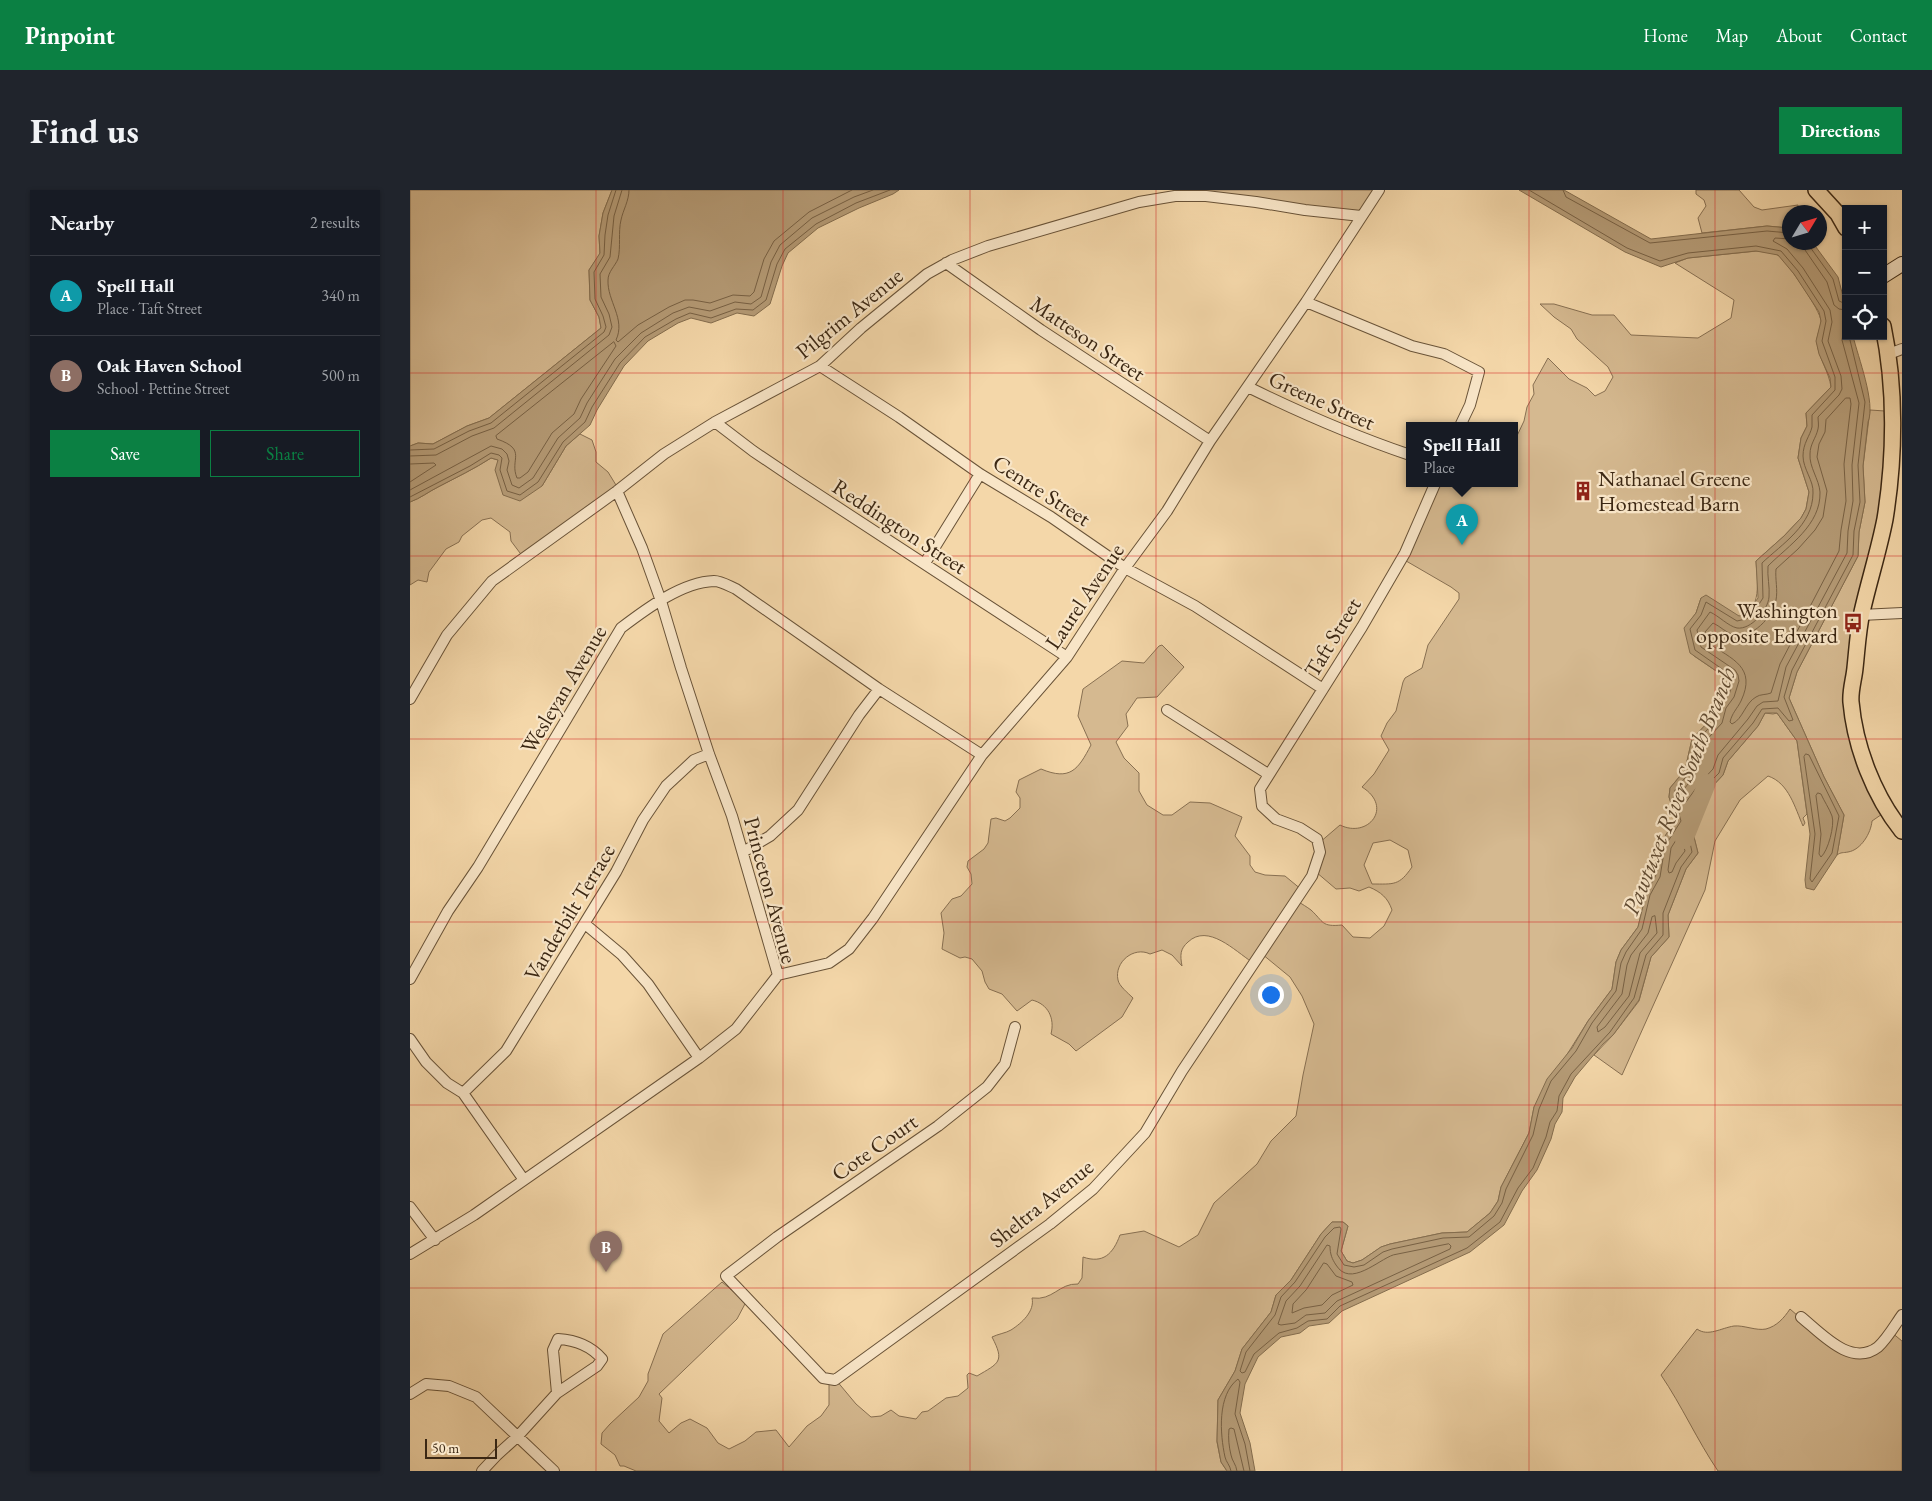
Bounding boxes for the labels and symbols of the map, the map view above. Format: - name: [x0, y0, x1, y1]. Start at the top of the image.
- north arrow: [1782, 205, 1827, 250]
- street label: Pilgrim Avenue: [790, 261, 909, 365]
- street label: Matteson Street: [1025, 289, 1151, 388]
- street label: Greene Street: [1264, 364, 1380, 437]
- street label: Centre Street: [987, 448, 1096, 533]
- place label: Nathanael Greene Homestead Barn: [1598, 464, 1751, 518]
- street label: Reddington Street: [827, 472, 973, 581]
- building icon: Nathanael Greene Homestead Barn: [1572, 480, 1594, 502]
- pin: A: [1446, 504, 1478, 545]
- street label: Laurel Avenue: [1038, 537, 1131, 655]
- street label: Taft Street: [1297, 592, 1368, 682]
- place label: Washington opposite Edward: [1696, 596, 1839, 650]
- bus stop icon: Washington opposite Edward: [1842, 612, 1864, 634]
- street label: Wesleyan Avenue: [514, 619, 613, 759]
- water label: Pawtuxet River South Branch: [1615, 662, 1743, 919]
- street label: Princeton Avenue: [737, 814, 804, 967]
- street label: Vanderbilt Terrace: [517, 838, 622, 986]
- your location: [1258, 982, 1284, 1008]
- street label: Cote Court: [826, 1107, 923, 1188]
- street label: Sheltra Avenue: [983, 1152, 1100, 1254]
- pin: B: [590, 1231, 622, 1272]
- scale bar: [425, 1436, 498, 1459]

